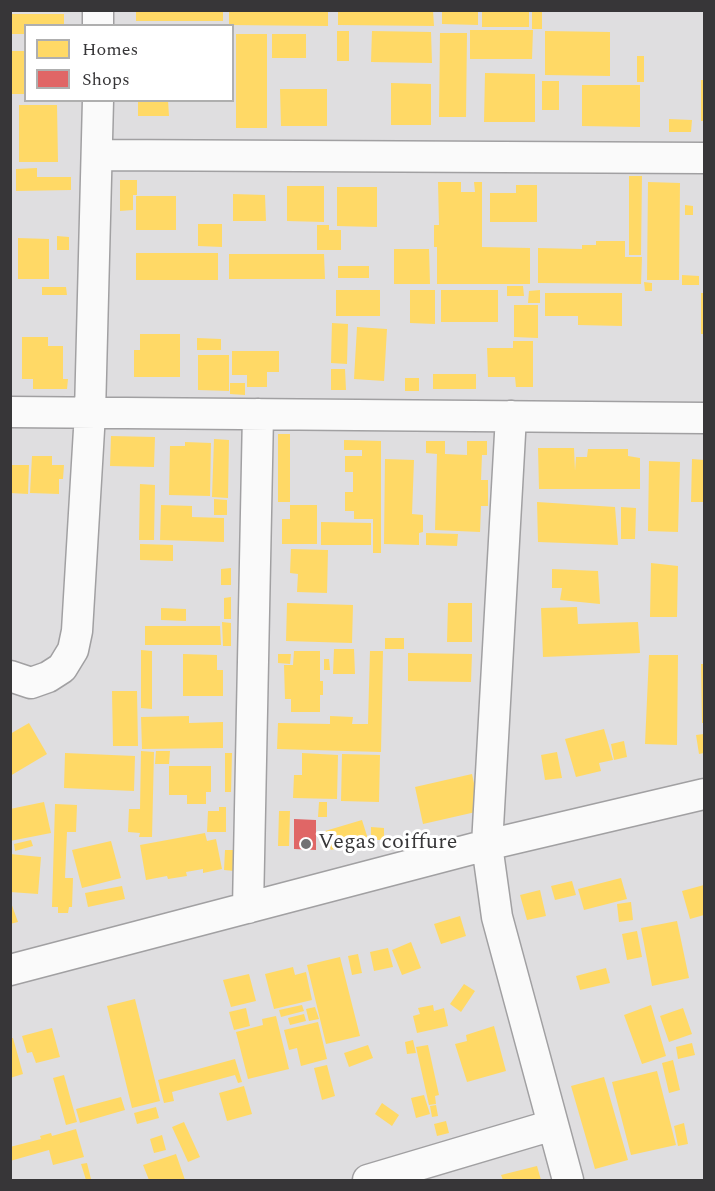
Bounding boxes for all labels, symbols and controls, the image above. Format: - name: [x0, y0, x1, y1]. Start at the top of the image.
- legend: [24, 24, 234, 102]
- text: Homes: [82, 36, 138, 63]
- text: Shops: [82, 66, 130, 93]
- place label: Vegas coiffure: [318, 831, 457, 857]
- marker: Vegas coiffure: [299, 837, 313, 851]

